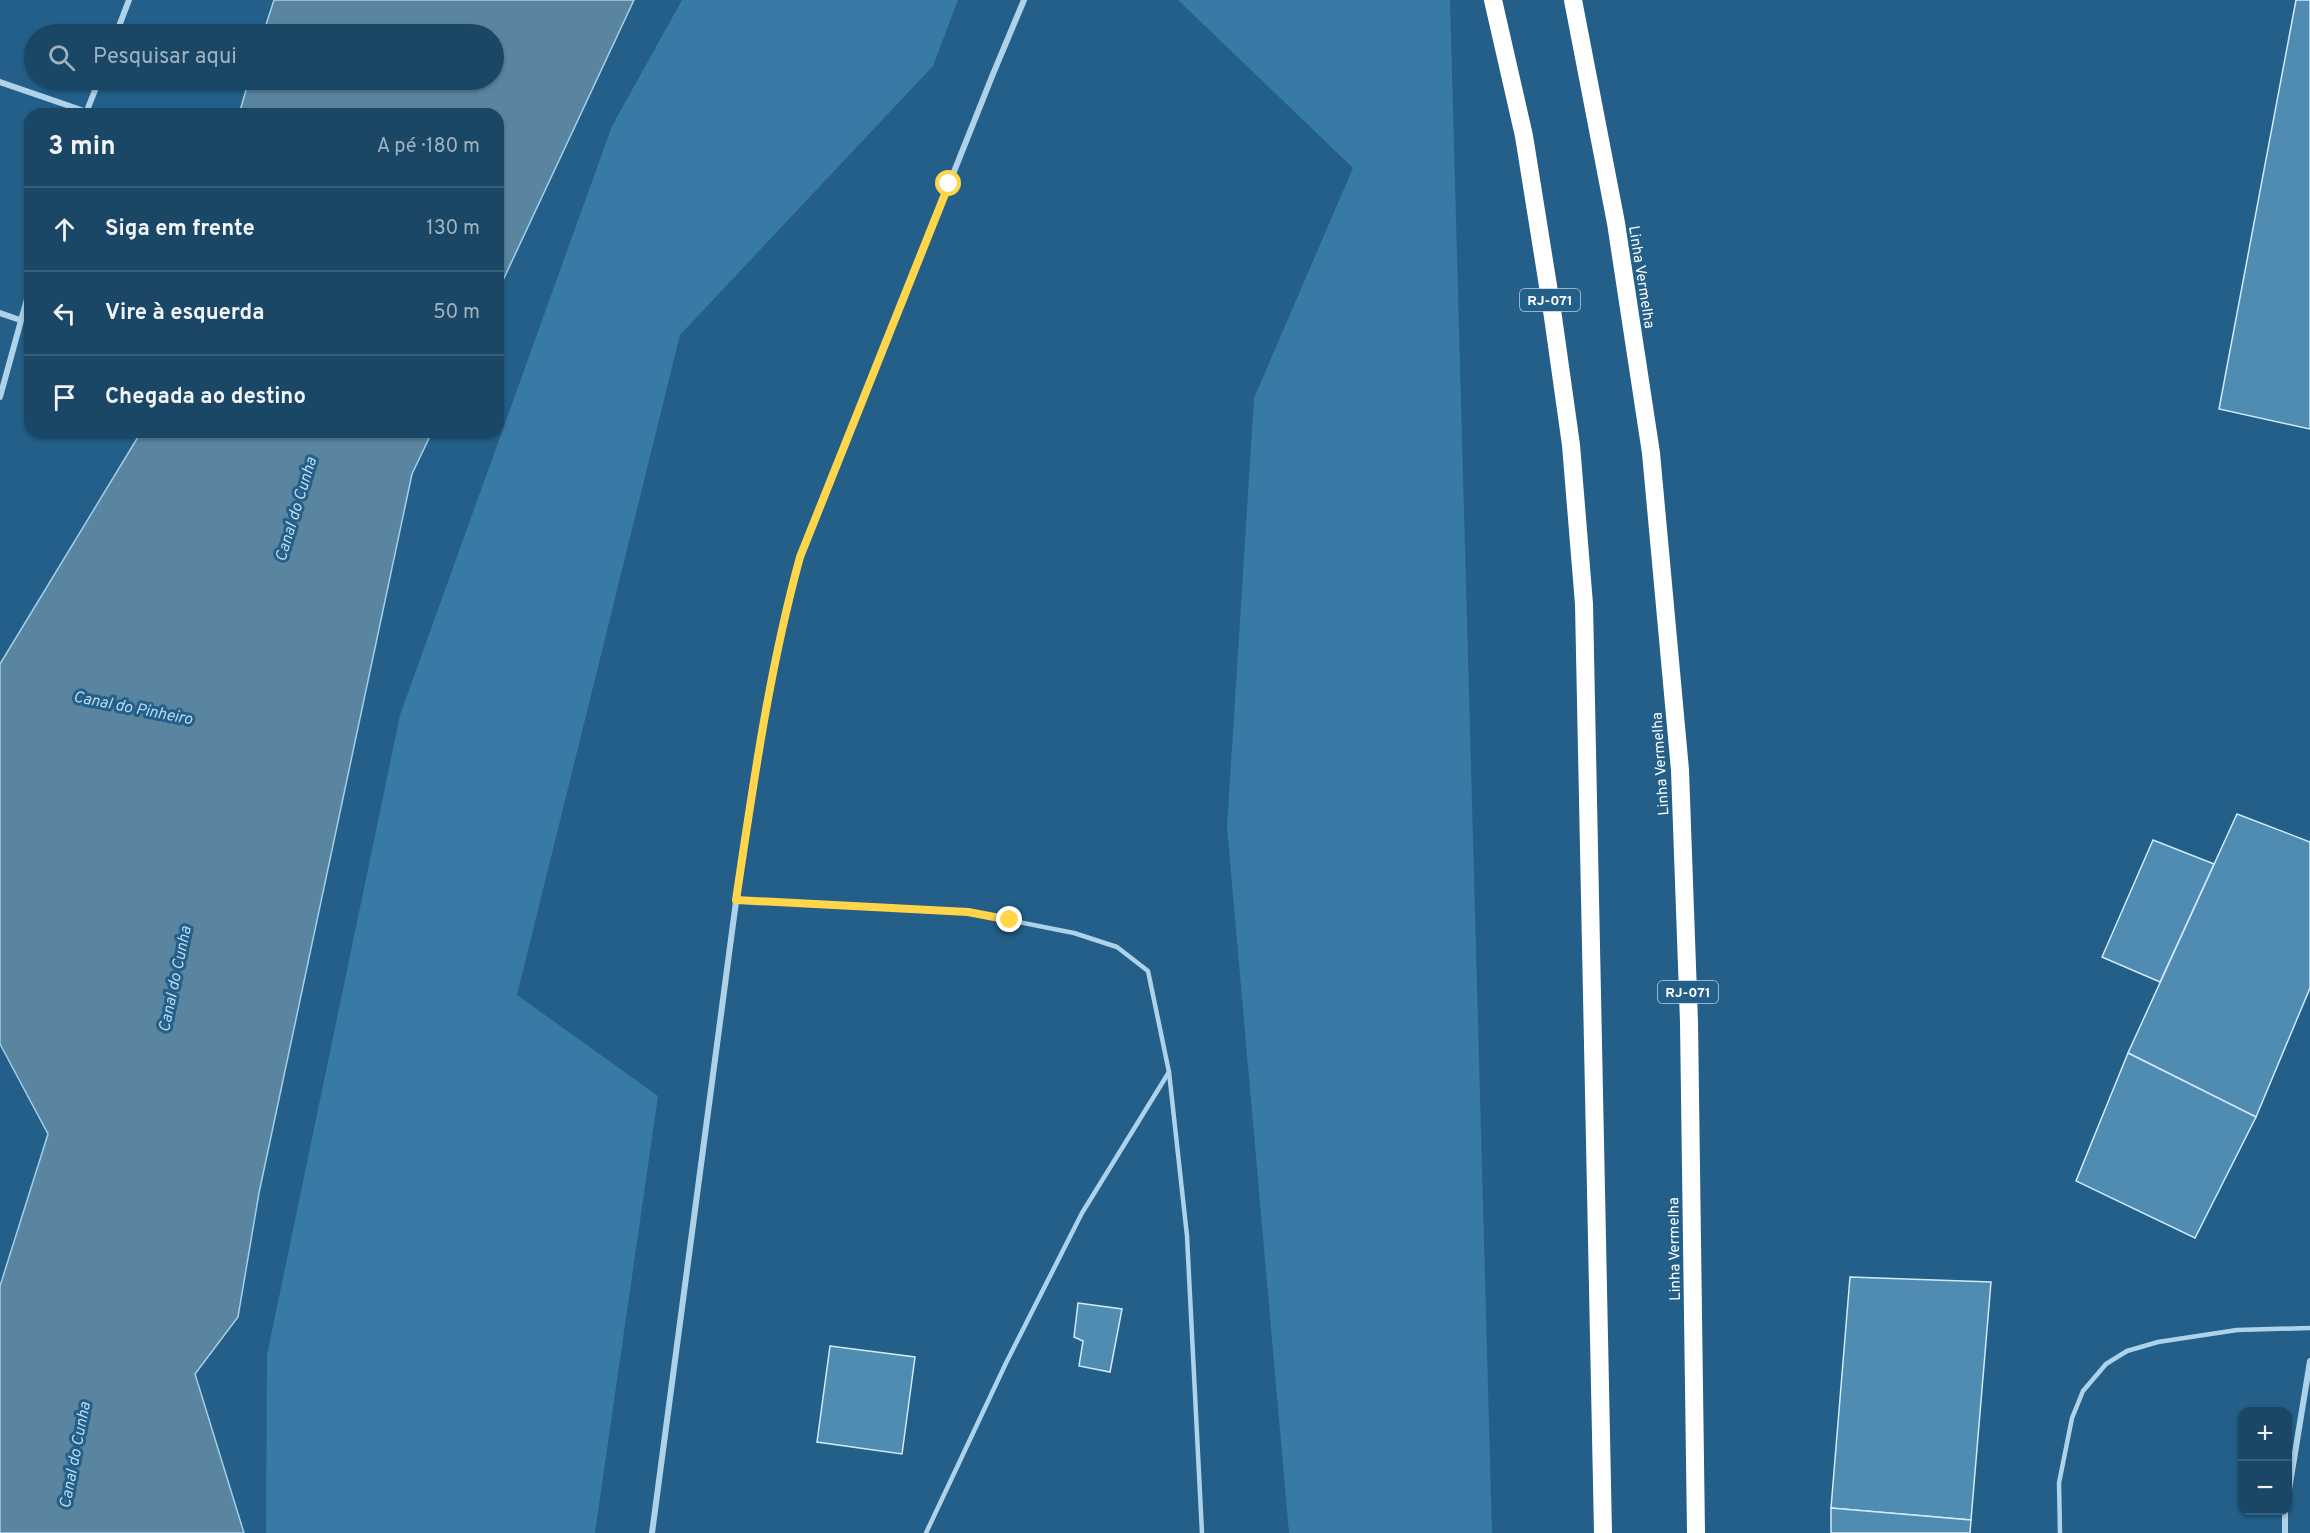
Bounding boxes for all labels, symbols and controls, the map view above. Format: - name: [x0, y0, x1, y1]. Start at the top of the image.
- search box: [24, 24, 504, 90]
- icon: search: [45, 41, 78, 74]
- text: Pesquisar aqui: [93, 44, 237, 71]
- text: 3 min: [48, 131, 116, 164]
- text: A pé · 180 m: [377, 134, 480, 160]
- route start: [935, 170, 961, 196]
- icon: ahead: [48, 213, 81, 246]
- text: Siga em frente: [105, 216, 255, 243]
- text: 130 m: [426, 216, 480, 242]
- street label: Linha Vermelha: [1623, 225, 1658, 330]
- road number: RJ-071: [1520, 289, 1580, 311]
- icon: left: [48, 297, 81, 330]
- text: Vire à esquerda: [105, 300, 264, 327]
- text: 50 m: [433, 300, 480, 326]
- icon: arrive: [48, 381, 81, 414]
- text: Chegada ao destino: [105, 384, 306, 411]
- water label: Canal do Cunha: [272, 454, 322, 564]
- water label: Canal do Pinheiro: [71, 688, 194, 730]
- street label: Linha Vermelha: [1648, 712, 1675, 816]
- route end: [996, 906, 1022, 932]
- water label: Canal do Cunha: [155, 924, 197, 1034]
- road number: RJ-071: [1658, 981, 1718, 1003]
- street label: Linha Vermelha: [1665, 1197, 1686, 1301]
- water label: Canal do Cunha: [56, 1400, 96, 1510]
- map controls: [2238, 1407, 2292, 1515]
- button: +: [2238, 1407, 2292, 1461]
- button: −: [2238, 1461, 2292, 1515]

